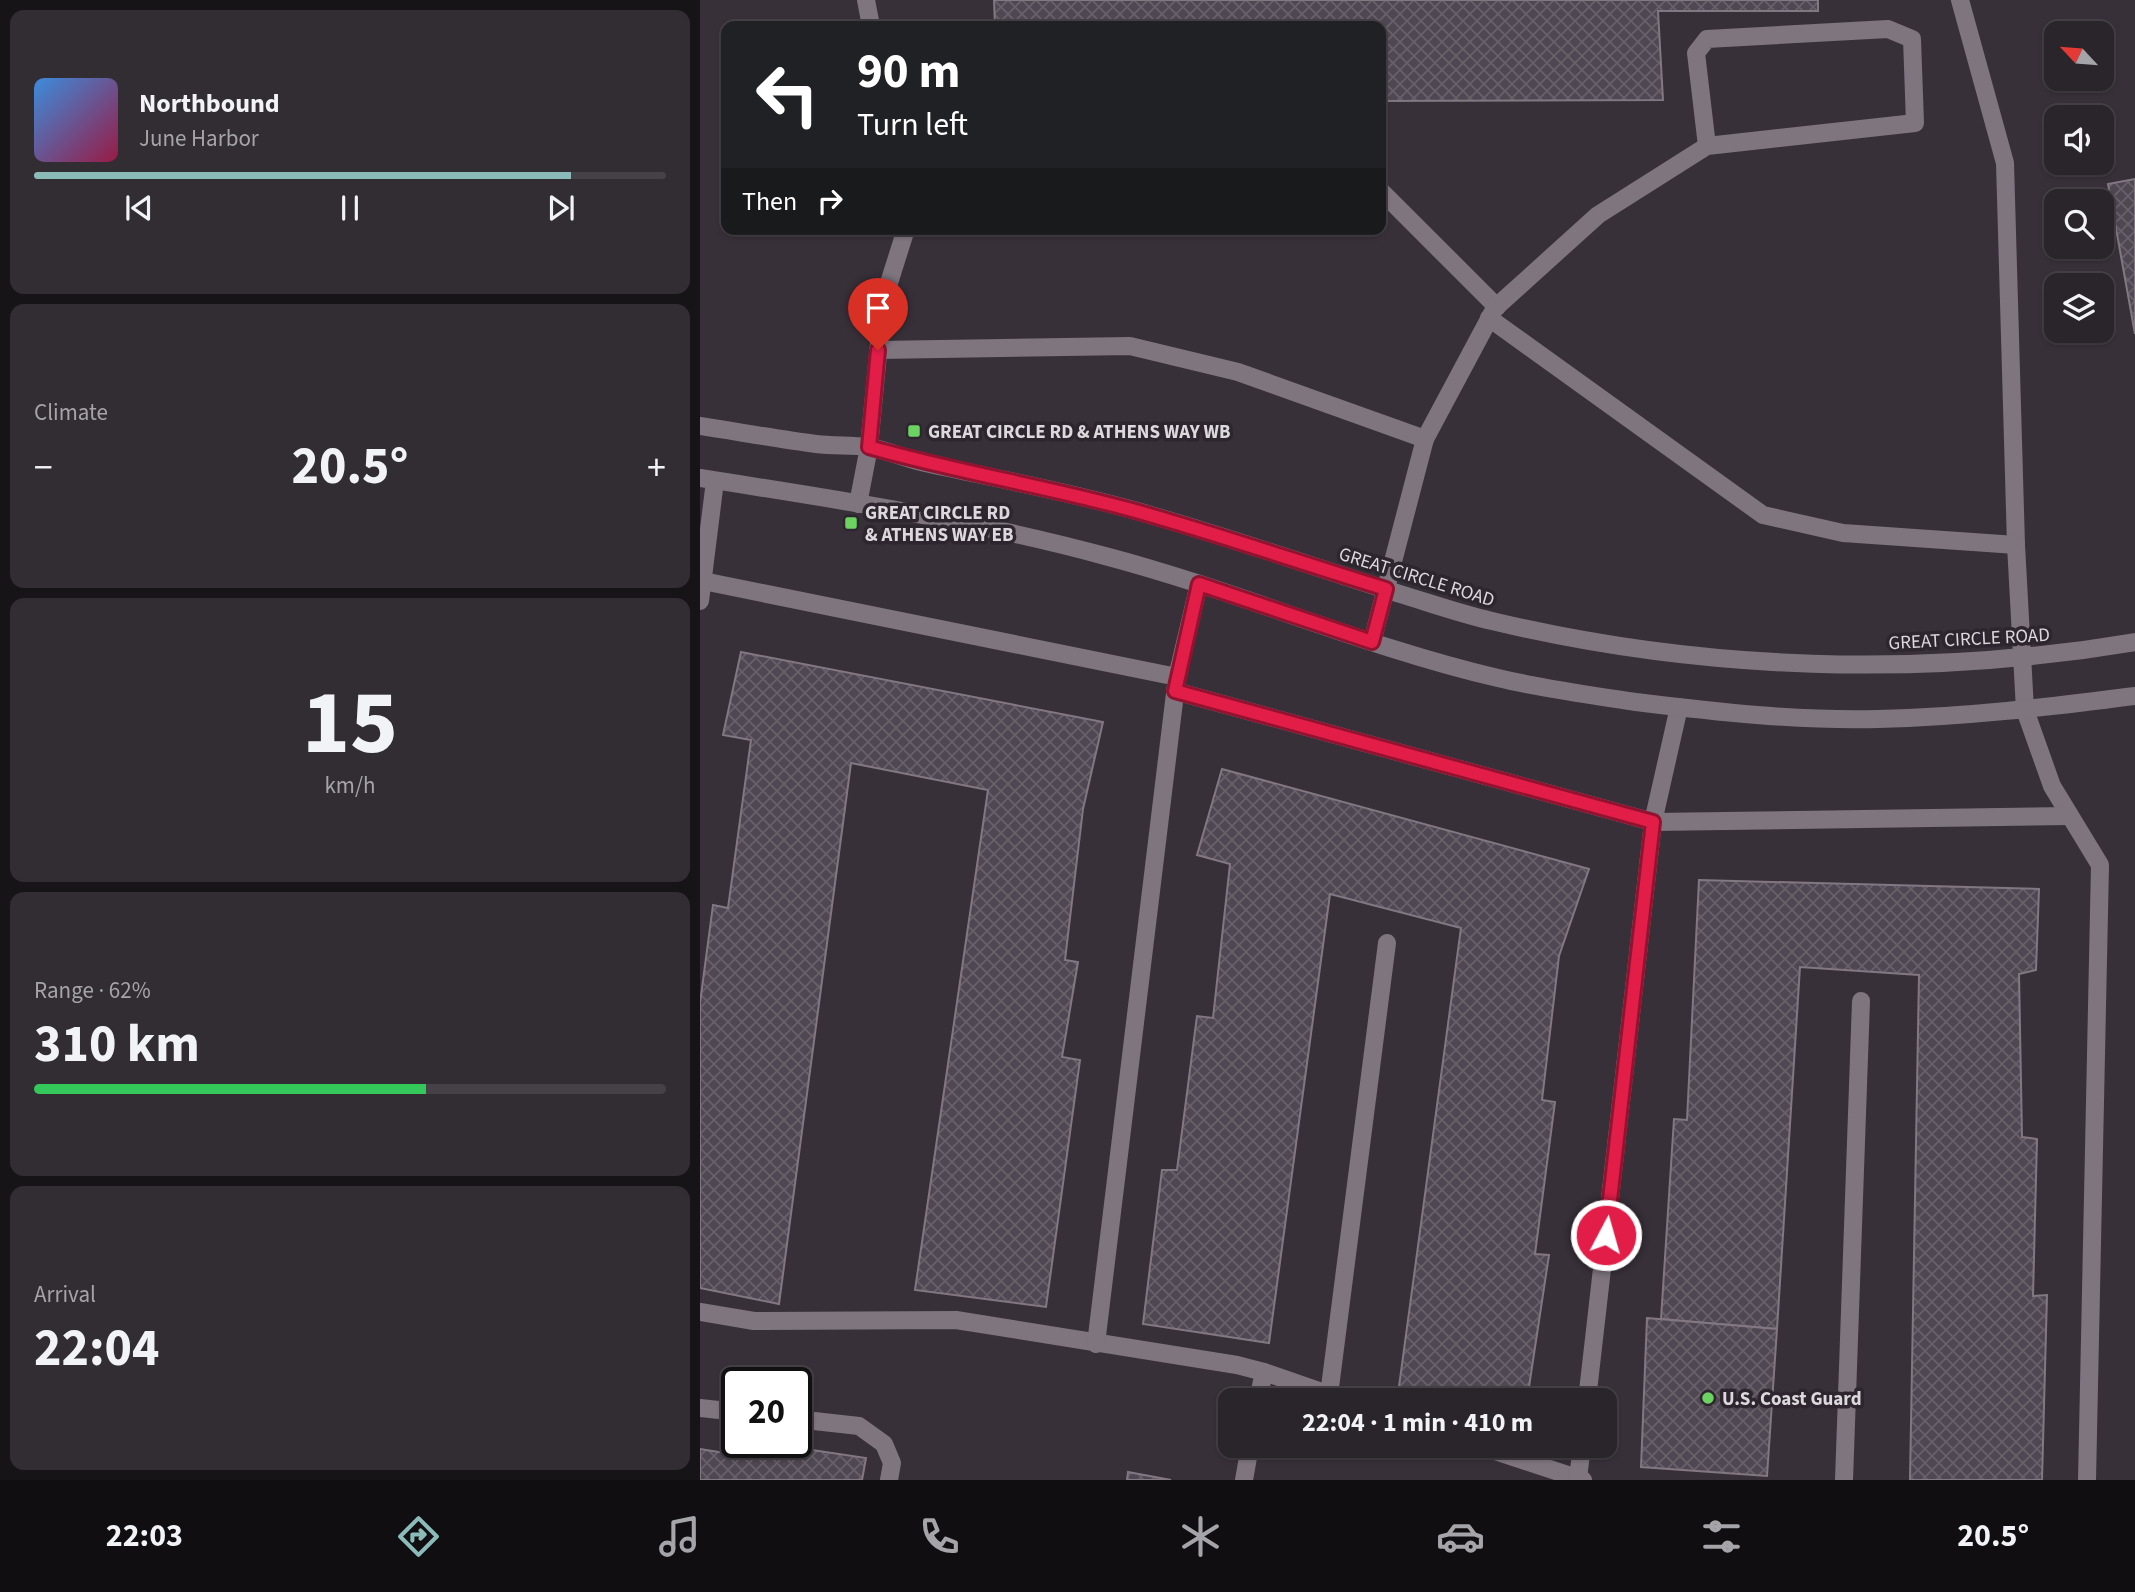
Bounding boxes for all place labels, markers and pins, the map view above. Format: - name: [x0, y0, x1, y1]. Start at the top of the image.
- pin: [848, 278, 908, 350]
- place label: GREAT CIRCLE RD & ATHENS WAY WB: [928, 419, 1231, 446]
- marker: GREAT CIRCLE RD & ATHENS WAY WB: [906, 423, 922, 439]
- place label: GREAT CIRCLE RD & ATHENS WAY EB: [865, 500, 1013, 549]
- marker: GREAT CIRCLE RD & ATHENS WAY EB: [843, 515, 859, 531]
- place label: U.S. Coast Guard: [1722, 1386, 1862, 1413]
- marker: U.S. Coast Guard: [1700, 1390, 1716, 1406]

